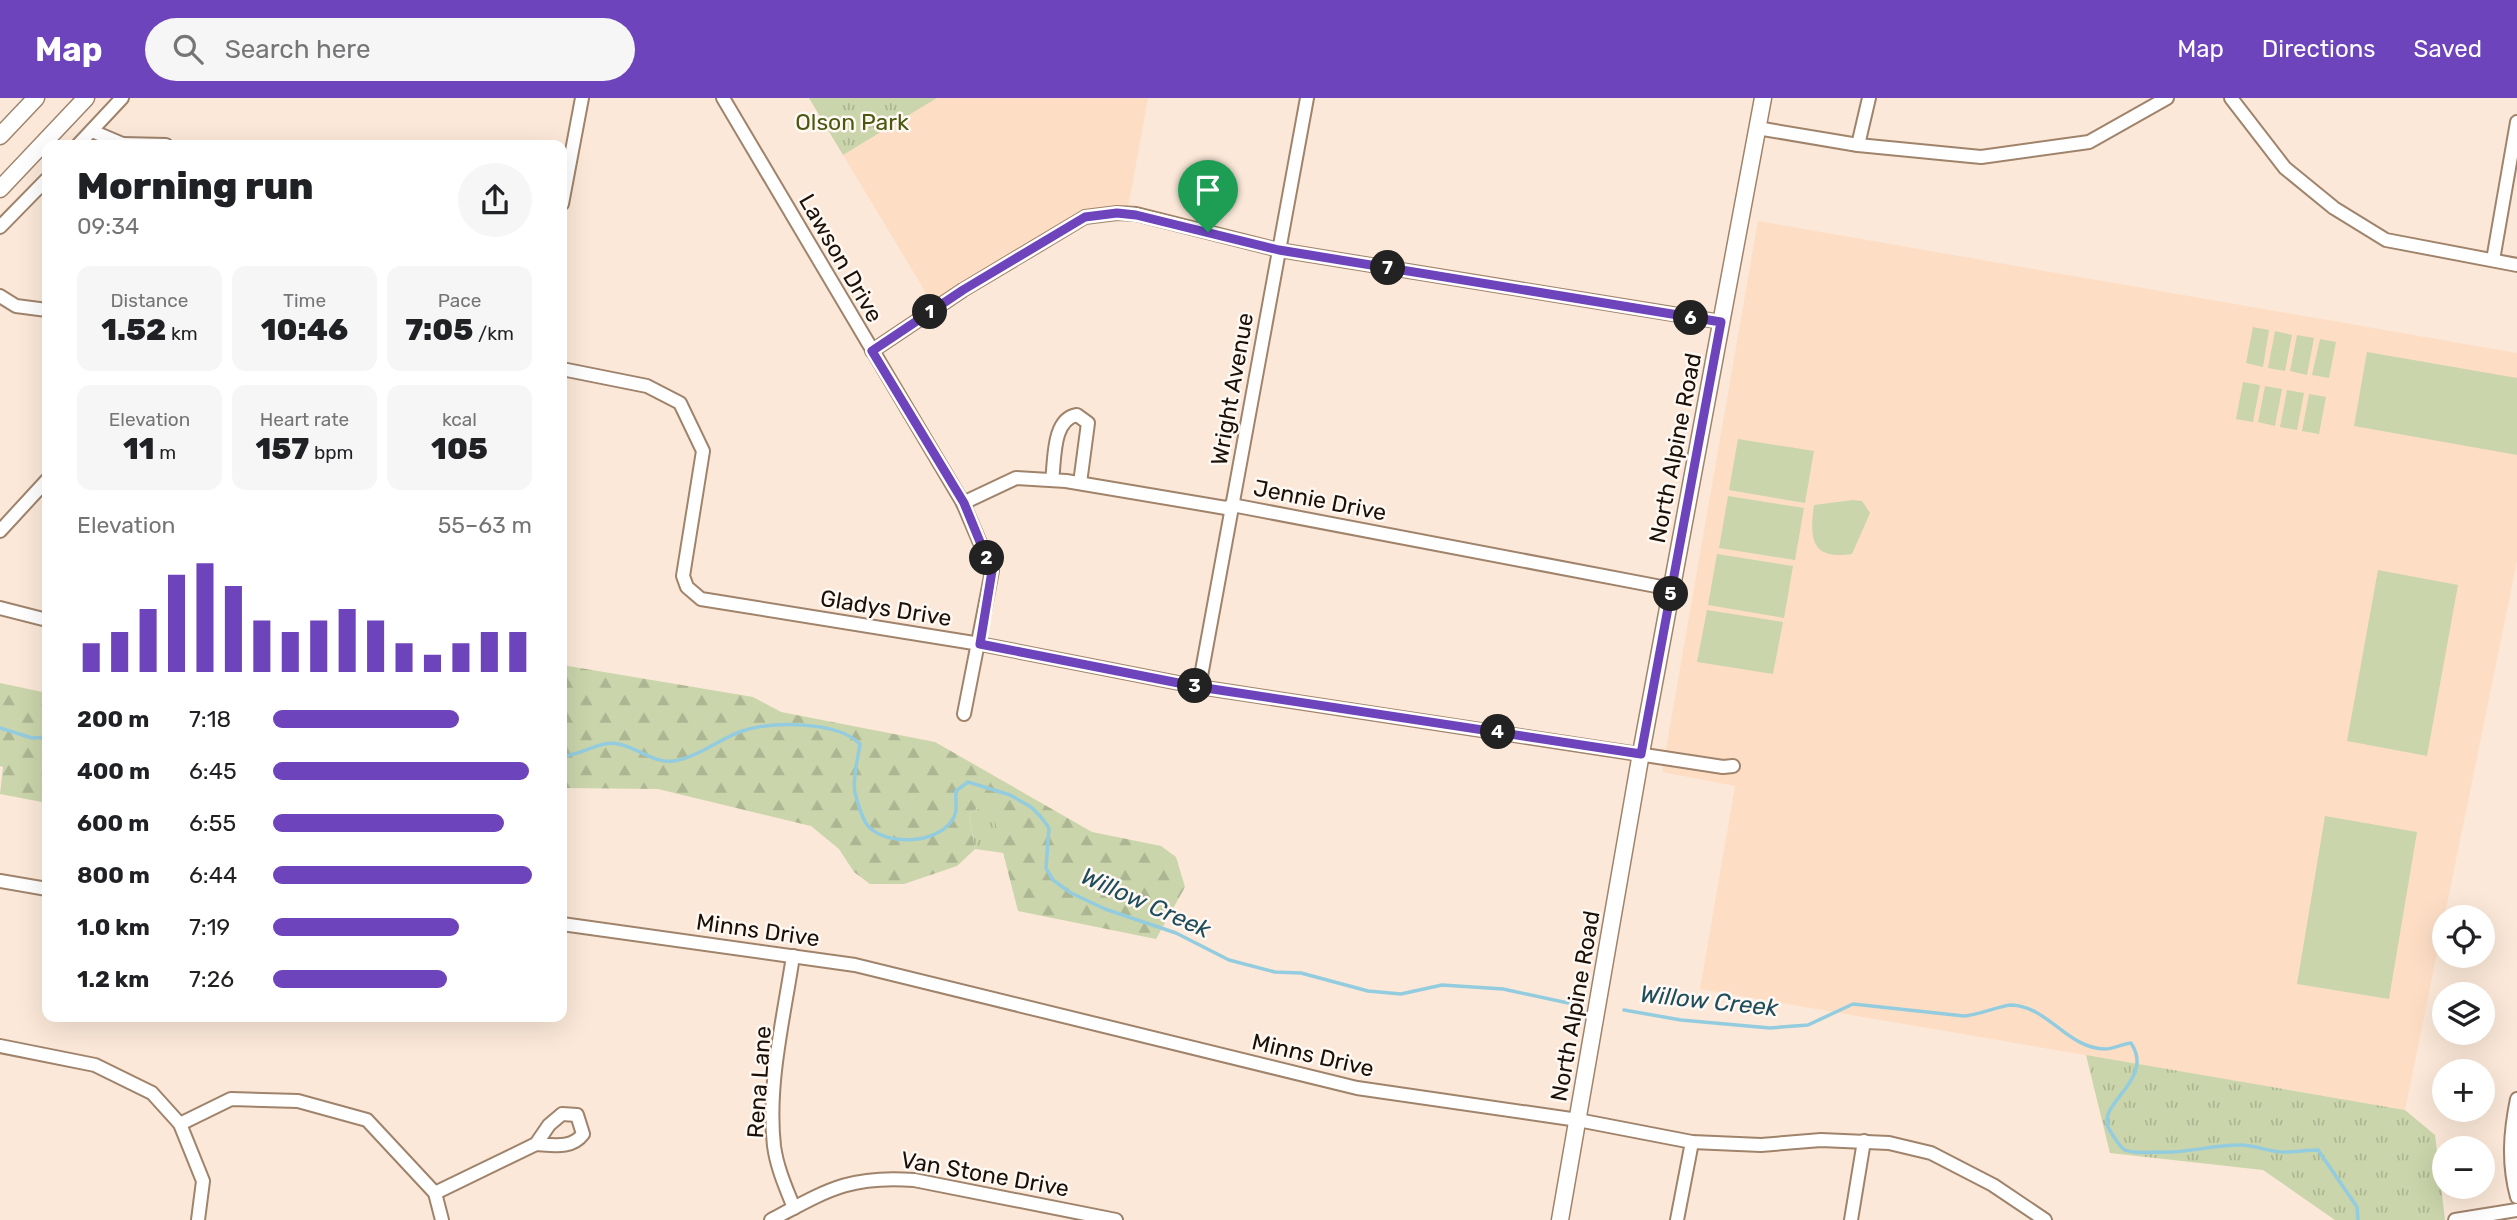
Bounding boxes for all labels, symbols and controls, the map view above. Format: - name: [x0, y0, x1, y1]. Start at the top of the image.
- search box: [145, 18, 635, 81]
- text: Map: [35, 30, 103, 69]
- icon: search: [169, 30, 207, 68]
- text: Search here: [225, 34, 370, 65]
- text: Map: [2177, 35, 2224, 63]
- text: Directions: [2262, 35, 2375, 63]
- text: Saved: [2413, 35, 2482, 63]
- park label: Olson Park: [795, 108, 909, 136]
- pin: [1178, 160, 1238, 232]
- text: Morning run: [77, 163, 314, 209]
- button: share: [458, 163, 532, 237]
- icon: arrive: [1189, 171, 1227, 209]
- street label: Lawson Drive: [793, 189, 889, 327]
- text: 09:34: [77, 212, 139, 240]
- pin: 7: [1370, 250, 1406, 286]
- text: 7: [1382, 256, 1393, 279]
- text: Distance: [111, 289, 188, 312]
- text: Time: [283, 289, 326, 312]
- text: Pace: [438, 289, 481, 312]
- pin: 1: [912, 294, 948, 330]
- text: 1: [925, 300, 934, 323]
- pin: 6: [1674, 300, 1708, 336]
- text: 6: [1684, 306, 1697, 329]
- street label: Wright Avenue: [1205, 310, 1259, 468]
- text: 1.52: [101, 312, 166, 348]
- text: 10:46: [261, 312, 348, 348]
- text: 7:05: [405, 312, 473, 348]
- text: km: [166, 322, 198, 345]
- text: /km: [473, 322, 514, 345]
- street label: North Alpine Road: [1643, 351, 1707, 545]
- text: Elevation: [109, 408, 190, 431]
- text: Heart rate: [260, 408, 349, 431]
- text: kcal: [442, 408, 477, 431]
- text: 11: [123, 431, 155, 467]
- text: 157: [255, 431, 309, 467]
- text: 105: [431, 431, 488, 467]
- text: m: [155, 441, 176, 464]
- text: bpm: [309, 441, 354, 464]
- street label: Jennie Drive: [1251, 473, 1389, 527]
- text: Elevation: [77, 511, 176, 539]
- text: 55–63 m: [438, 511, 532, 539]
- pin: 2: [970, 540, 1004, 575]
- text: 2: [980, 546, 993, 569]
- pin: 5: [1654, 576, 1688, 612]
- text: 5: [1664, 582, 1677, 605]
- street label: Gladys Drive: [818, 584, 954, 632]
- pin: 3: [1178, 668, 1212, 704]
- text: 3: [1188, 674, 1201, 697]
- text: 200 m: [77, 705, 149, 733]
- text: 7:18: [189, 705, 231, 733]
- pin: 4: [1480, 714, 1516, 750]
- text: 4: [1491, 720, 1504, 743]
- text: 400 m: [77, 757, 150, 785]
- text: 6:45: [189, 757, 237, 785]
- text: 600 m: [77, 809, 149, 837]
- text: 6:55: [189, 809, 236, 837]
- text: 800 m: [77, 861, 150, 889]
- text: 6:44: [189, 861, 237, 889]
- water label: Willow Creek: [1077, 862, 1216, 944]
- map controls: [2432, 905, 2495, 1199]
- button: locate: [2432, 905, 2495, 968]
- street label: Minns Drive: [694, 907, 822, 953]
- street label: North Alpine Road: [1544, 908, 1606, 1104]
- text: 1.0 km: [77, 913, 150, 941]
- text: 7:19: [189, 913, 230, 941]
- text: 1.2 km: [77, 965, 149, 993]
- text: 7:26: [189, 965, 234, 993]
- water label: Willow Creek: [1639, 980, 1780, 1022]
- button: layers: [2432, 982, 2495, 1045]
- street label: Rena Lane: [741, 1025, 777, 1139]
- street label: Minns Drive: [1249, 1027, 1377, 1083]
- button: +: [2432, 1059, 2495, 1122]
- button: −: [2432, 1136, 2495, 1199]
- street label: Van Stone Drive: [899, 1145, 1071, 1203]

